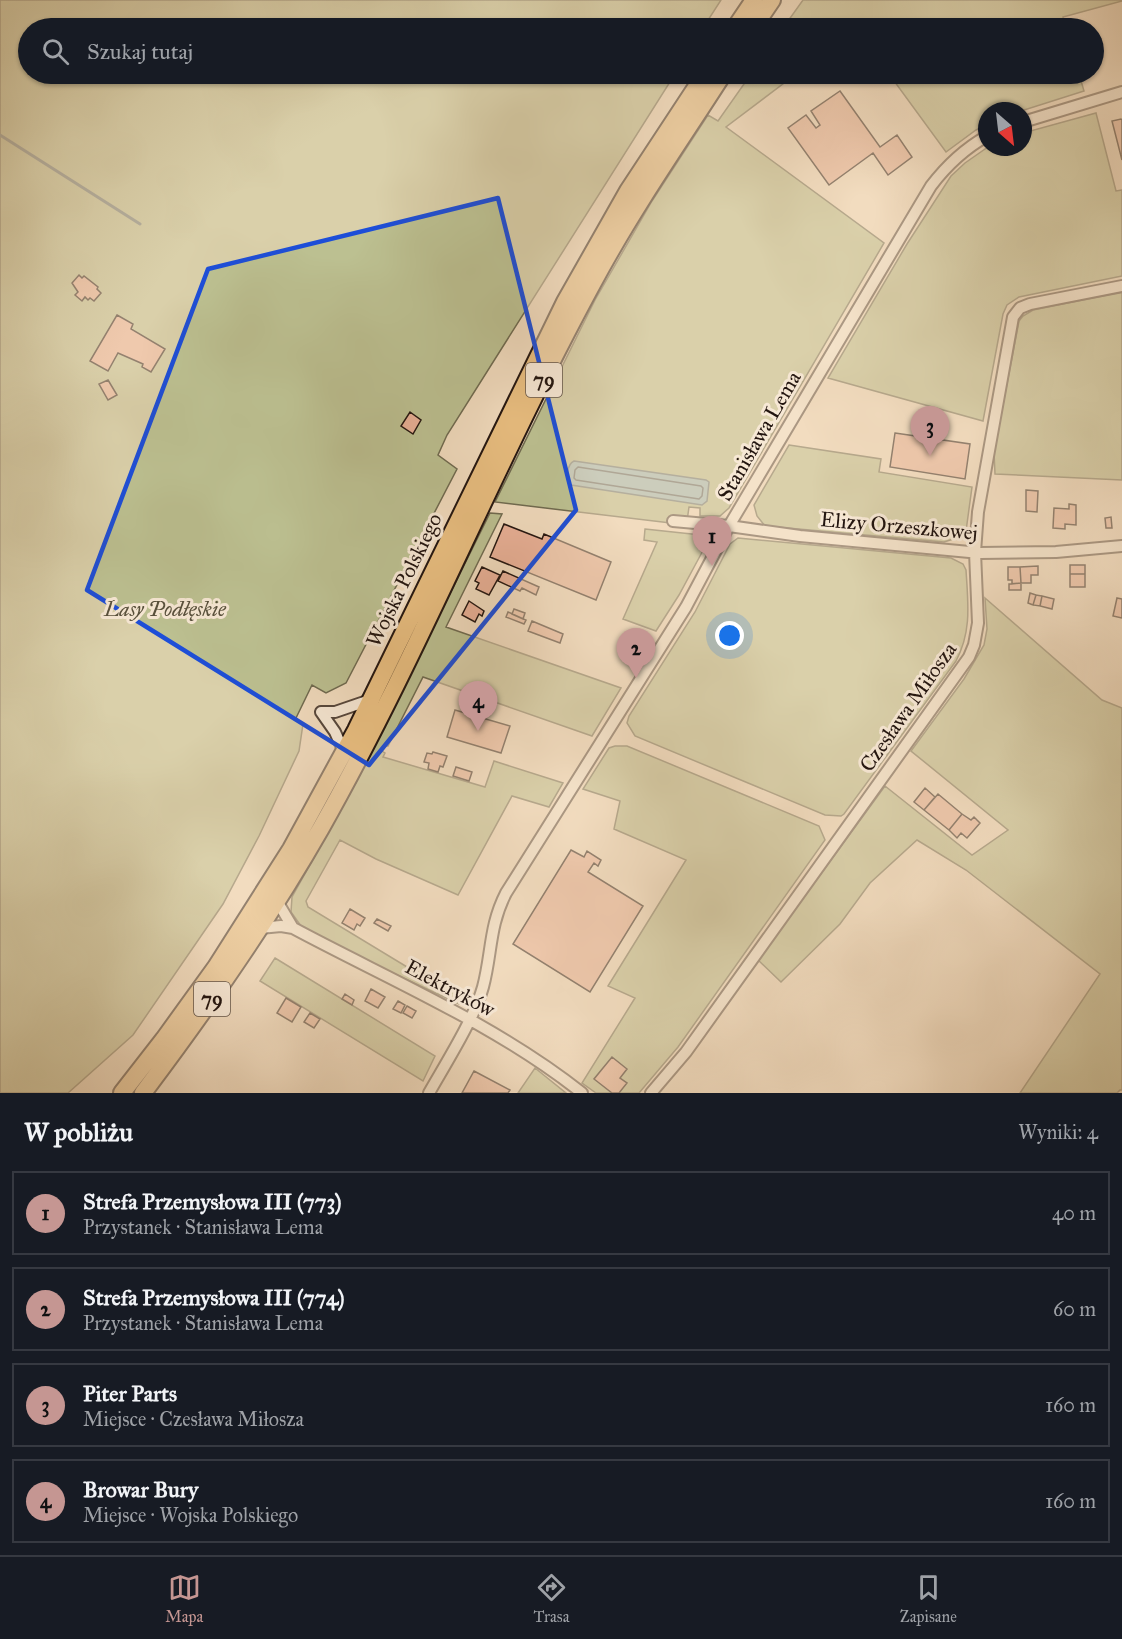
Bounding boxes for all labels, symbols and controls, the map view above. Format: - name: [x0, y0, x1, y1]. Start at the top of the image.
- search box: [18, 18, 1104, 84]
- icon: search: [39, 35, 72, 68]
- text: Szukaj tutaj: [87, 38, 193, 65]
- north arrow: [978, 102, 1032, 156]
- road number: 79: [526, 363, 562, 397]
- street label: Stanisława Lema: [711, 366, 807, 505]
- pin: 3: [910, 406, 950, 456]
- street label: Elizy Orzeszkowej: [819, 506, 979, 546]
- street label: Wojska Polskiego: [360, 509, 448, 651]
- pin: 1: [692, 516, 732, 566]
- park label: Lasy Podłęskie: [103, 596, 227, 622]
- your location: [715, 621, 744, 650]
- pin: 2: [616, 628, 656, 678]
- street label: Czesława Miłosza: [854, 637, 962, 777]
- pin: 4: [458, 682, 498, 731]
- street label: Elektryków: [401, 954, 500, 1023]
- road number: 79: [194, 982, 230, 1016]
- text: W pobliżu: [24, 1116, 133, 1148]
- text: Wyniki: 4: [1018, 1120, 1098, 1144]
- text: Strefa Przemysłowa III (773): [83, 1188, 342, 1215]
- text: 1: [42, 1201, 49, 1225]
- text: 40 m: [1052, 1201, 1096, 1225]
- text: Przystanek · Stanisława Lema: [83, 1215, 323, 1239]
- text: Strefa Przemysłowa III (774): [83, 1284, 345, 1311]
- text: 2: [41, 1297, 50, 1321]
- text: 60 m: [1053, 1297, 1096, 1321]
- text: Przystanek · Stanisława Lema: [83, 1311, 323, 1335]
- text: Piter Parts: [83, 1380, 177, 1407]
- text: 3: [42, 1393, 50, 1417]
- text: 160 m: [1045, 1393, 1096, 1417]
- text: Miejsce · Czesława Miłosza: [83, 1407, 304, 1431]
- text: Browar Bury: [83, 1476, 198, 1503]
- text: 4: [40, 1489, 51, 1513]
- text: 160 m: [1045, 1489, 1096, 1513]
- text: Miejsce · Wojska Polskiego: [83, 1503, 298, 1527]
- tab: Mapa: [165, 1571, 203, 1626]
- tab: Trasa: [534, 1571, 569, 1626]
- tab: Zapisane: [900, 1571, 957, 1626]

